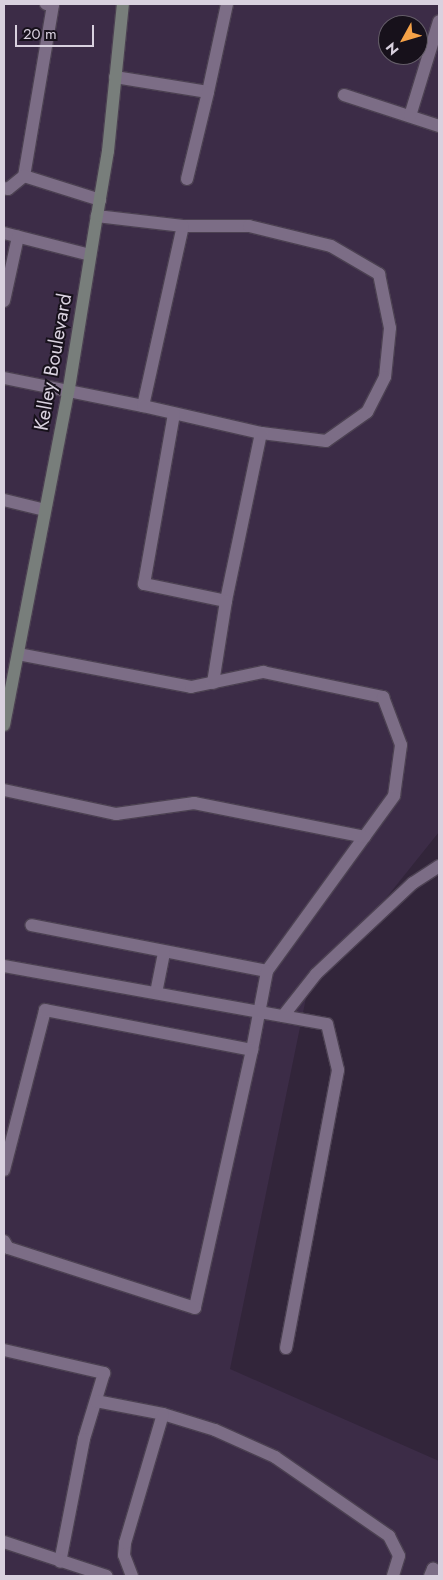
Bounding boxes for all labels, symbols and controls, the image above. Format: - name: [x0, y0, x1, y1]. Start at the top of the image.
- scale bar: [18, 15, 96, 47]
- north arrow: [378, 15, 428, 65]
- text: 20 m: [23, 23, 57, 45]
- text: N: [381, 38, 403, 59]
- street label: Kelley Boulevard: [29, 292, 77, 432]

